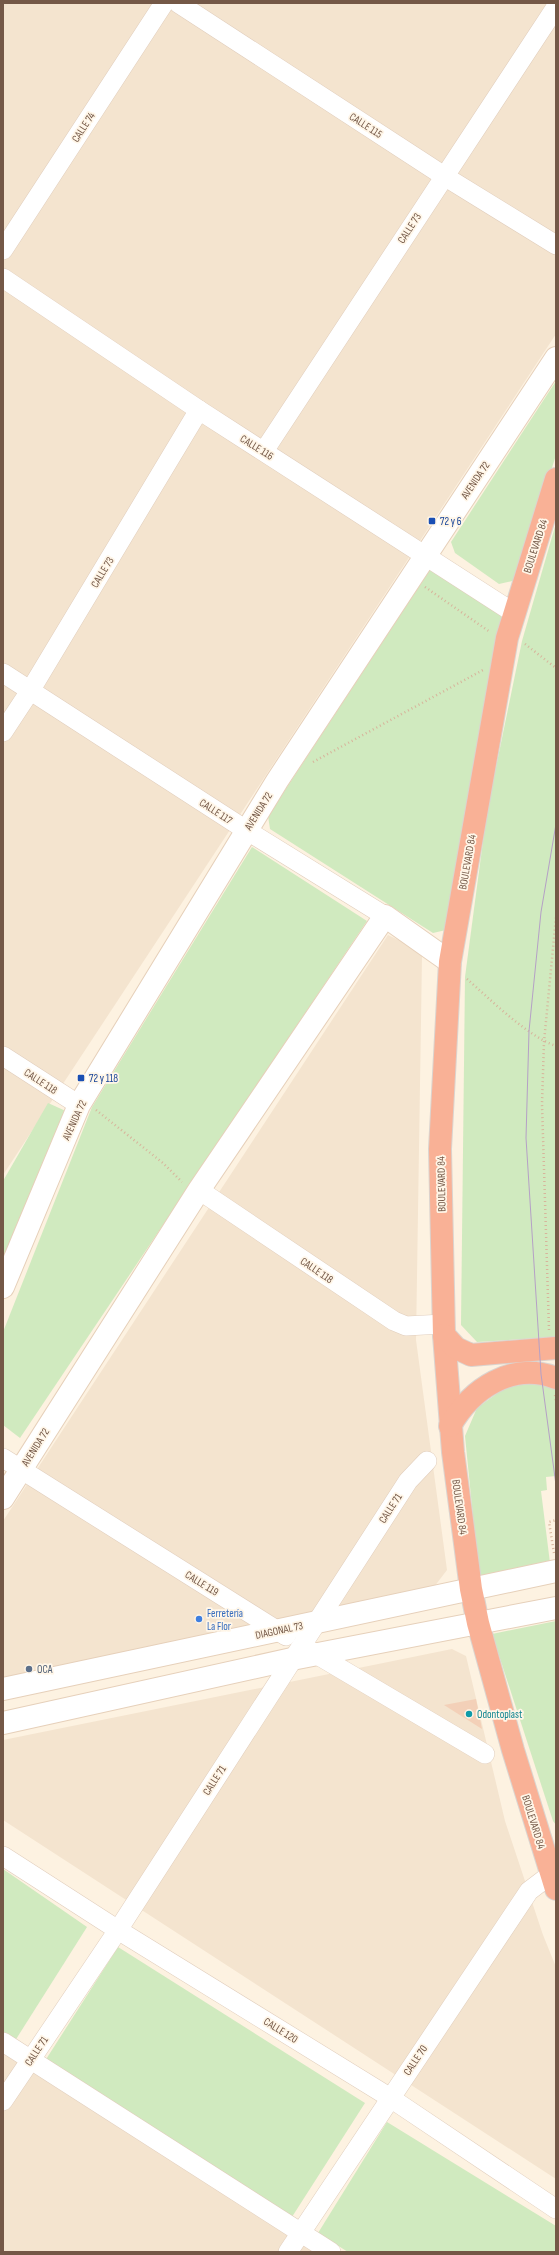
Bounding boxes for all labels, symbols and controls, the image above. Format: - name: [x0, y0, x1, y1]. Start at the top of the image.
- street label: CALLE 74: [69, 110, 98, 145]
- street label: CALLE 115: [347, 110, 385, 141]
- street label: CALLE 73: [395, 210, 424, 246]
- street label: CALLE 116: [238, 432, 276, 463]
- street label: AVENIDA 72: [458, 459, 493, 502]
- place label: 72 y 6: [440, 515, 462, 528]
- marker: 72 y 6: [427, 516, 437, 526]
- street label: BOULEVARD 84: [521, 517, 550, 575]
- street label: CALLE 73: [88, 554, 117, 590]
- street label: AVENIDA 72: [241, 789, 275, 834]
- street label: CALLE 117: [197, 796, 235, 827]
- street label: BOULEVARD 84: [456, 833, 479, 891]
- street label: CALLE 118: [22, 1066, 60, 1097]
- place label: 72 y 118: [89, 1072, 118, 1085]
- marker: 72 y 118: [76, 1073, 86, 1083]
- street label: AVENIDA 72: [59, 1098, 89, 1143]
- street label: BOULEVARD 84: [435, 1156, 448, 1212]
- street label: CALLE 118: [298, 1255, 336, 1286]
- street label: AVENIDA 72: [18, 1425, 52, 1470]
- street label: BOULEVARD 84: [449, 1479, 470, 1536]
- street label: CALLE 71: [376, 1491, 405, 1526]
- street label: CALLE 119: [183, 1568, 221, 1599]
- place label: Ferretería La Flor: [207, 1607, 243, 1633]
- marker: Ferretería La Flor: [194, 1614, 204, 1624]
- street label: DIAGONAL 73: [254, 1619, 304, 1642]
- place label: OCA: [37, 1663, 53, 1676]
- marker: OCA: [24, 1664, 34, 1674]
- place label: Odontoplast: [477, 1708, 523, 1721]
- marker: Odontoplast: [464, 1709, 474, 1719]
- street label: CALLE 71: [200, 1763, 229, 1798]
- street label: BOULEVARD 84: [519, 1794, 548, 1851]
- street label: CALLE 120: [261, 2015, 300, 2046]
- street label: CALLE 71: [22, 2034, 51, 2069]
- street label: CALLE 70: [401, 2043, 430, 2078]

